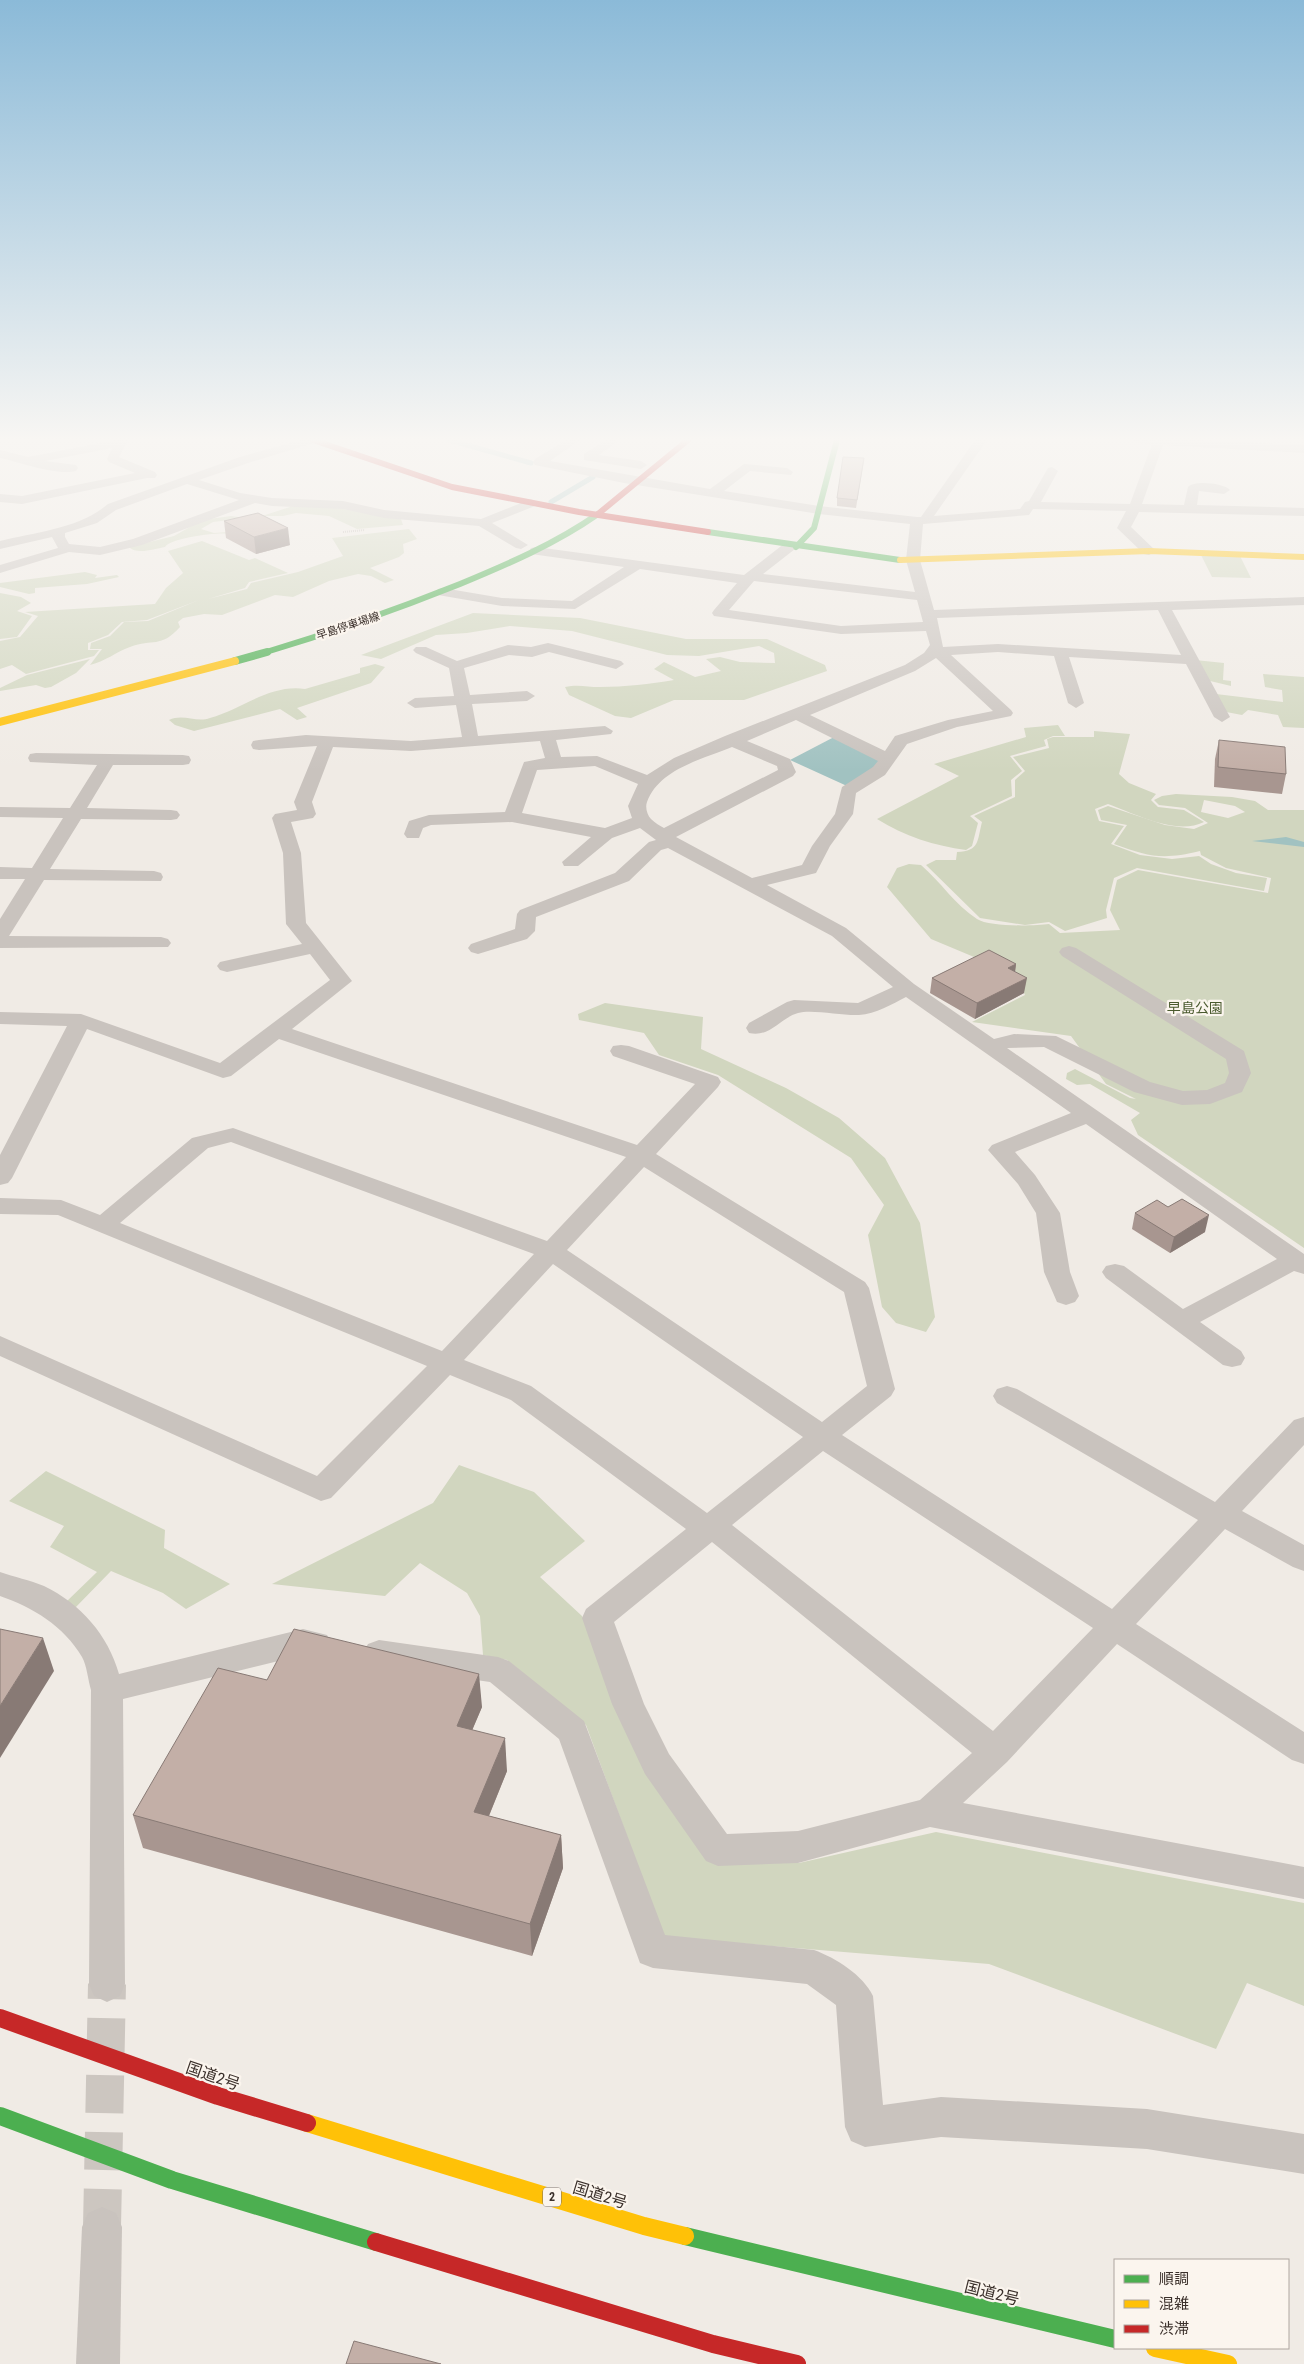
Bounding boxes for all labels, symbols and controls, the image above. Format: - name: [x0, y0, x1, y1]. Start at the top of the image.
- street label: 早島停車場線: [315, 610, 381, 642]
- park label: 早島公園: [1167, 1000, 1223, 1016]
- street label: 国道2号: [183, 2058, 243, 2094]
- street label: 国道2号: [570, 2178, 630, 2212]
- road number: 2: [543, 2188, 561, 2206]
- legend: [1114, 2259, 1289, 2349]
- text: 順調: [1159, 2270, 1189, 2288]
- street label: 国道2号: [963, 2277, 1021, 2309]
- text: 混雑: [1159, 2295, 1189, 2313]
- text: 渋滞: [1159, 2320, 1189, 2338]

